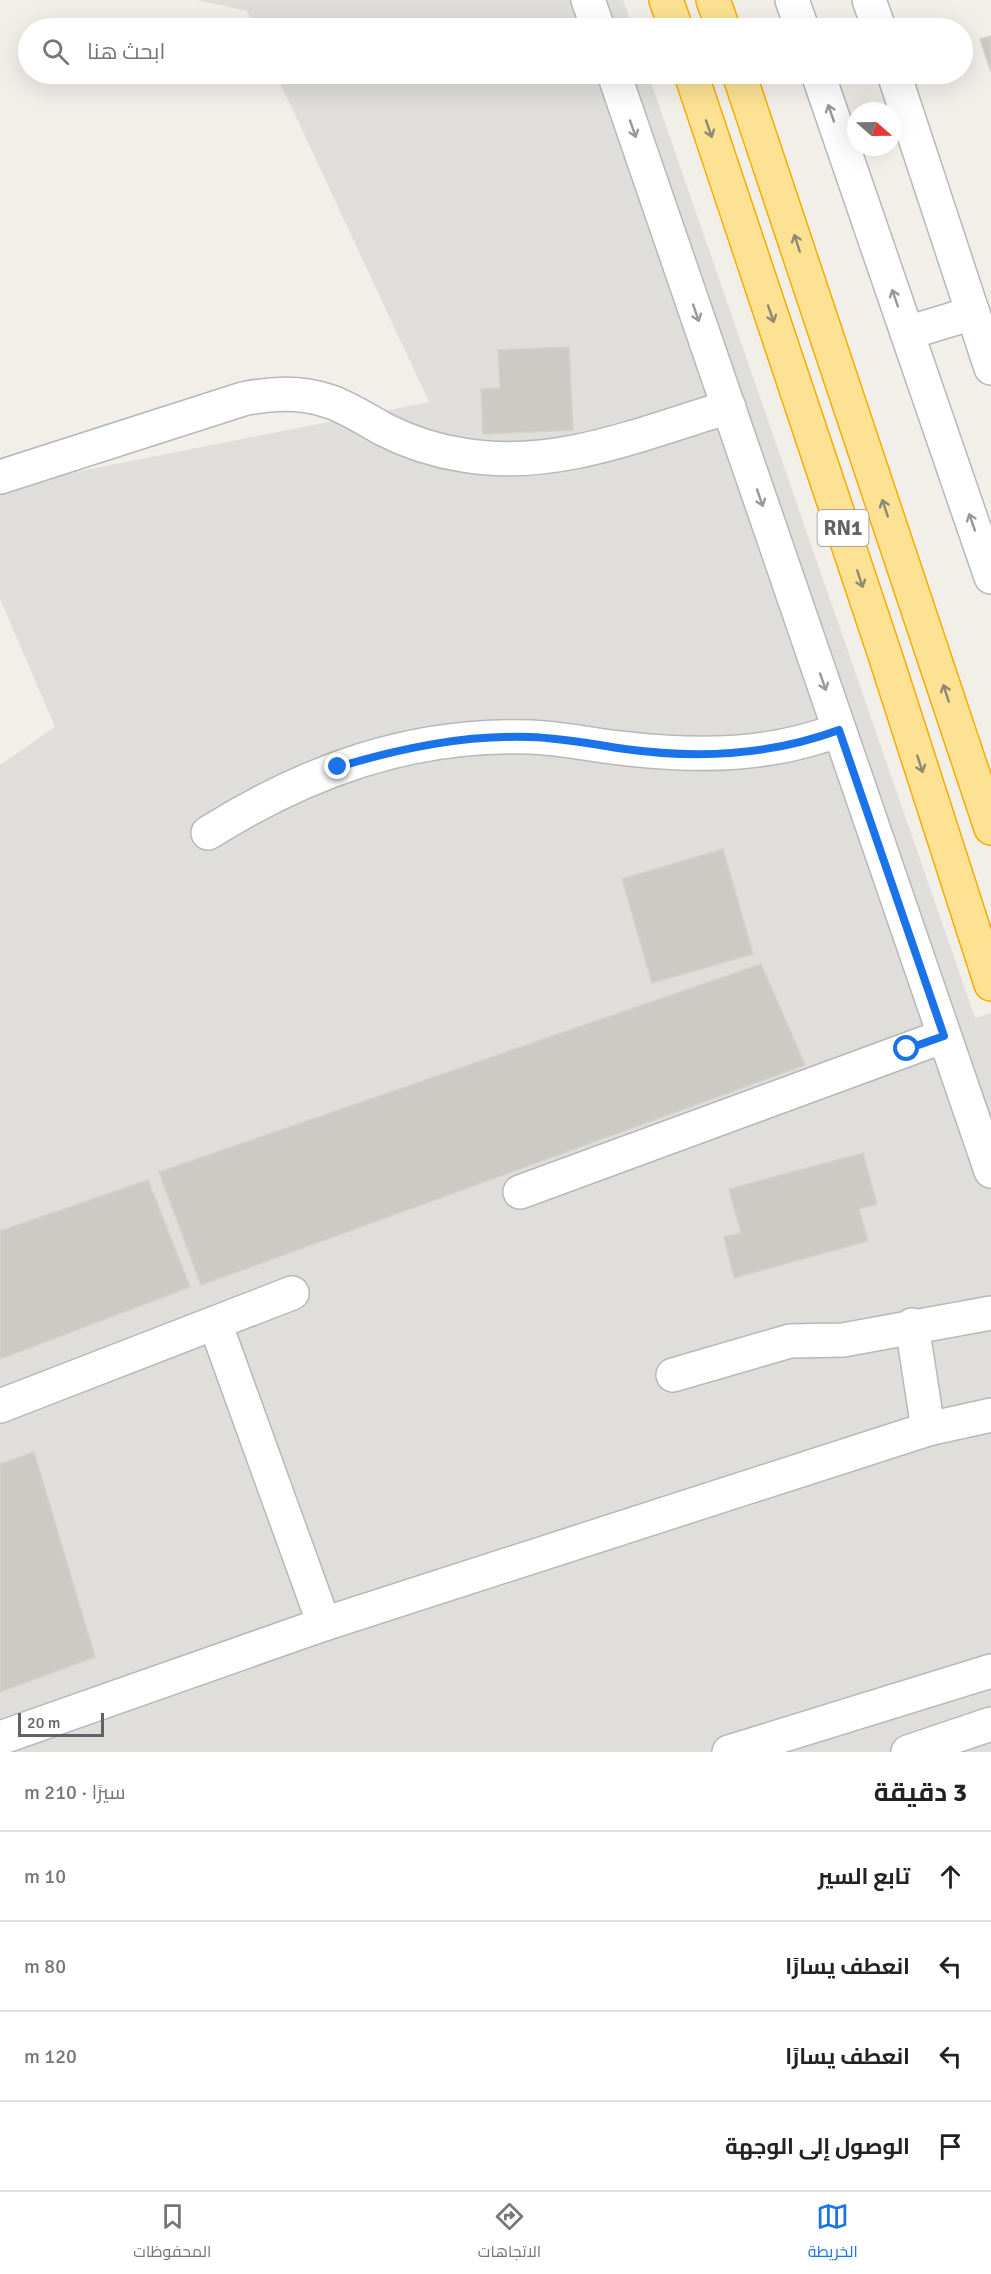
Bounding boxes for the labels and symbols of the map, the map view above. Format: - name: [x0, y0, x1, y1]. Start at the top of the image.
- north arrow: [847, 102, 901, 156]
- one-way arrow: [825, 104, 836, 123]
- one-way arrow: [628, 119, 639, 138]
- one-way arrow: [705, 119, 716, 138]
- one-way arrow: [791, 234, 802, 253]
- one-way arrow: [888, 289, 899, 308]
- one-way arrow: [692, 303, 703, 322]
- one-way arrow: [767, 304, 778, 323]
- one-way arrow: [755, 488, 766, 506]
- one-way arrow: [879, 499, 890, 518]
- road number: RN1: [818, 510, 868, 546]
- one-way arrow: [966, 513, 977, 532]
- one-way arrow: [855, 569, 866, 588]
- one-way arrow: [818, 672, 829, 691]
- one-way arrow: [940, 684, 951, 703]
- route end: [324, 753, 350, 779]
- one-way arrow: [915, 754, 926, 773]
- route start: [893, 1035, 919, 1061]
- scale bar: [18, 1710, 104, 1738]

